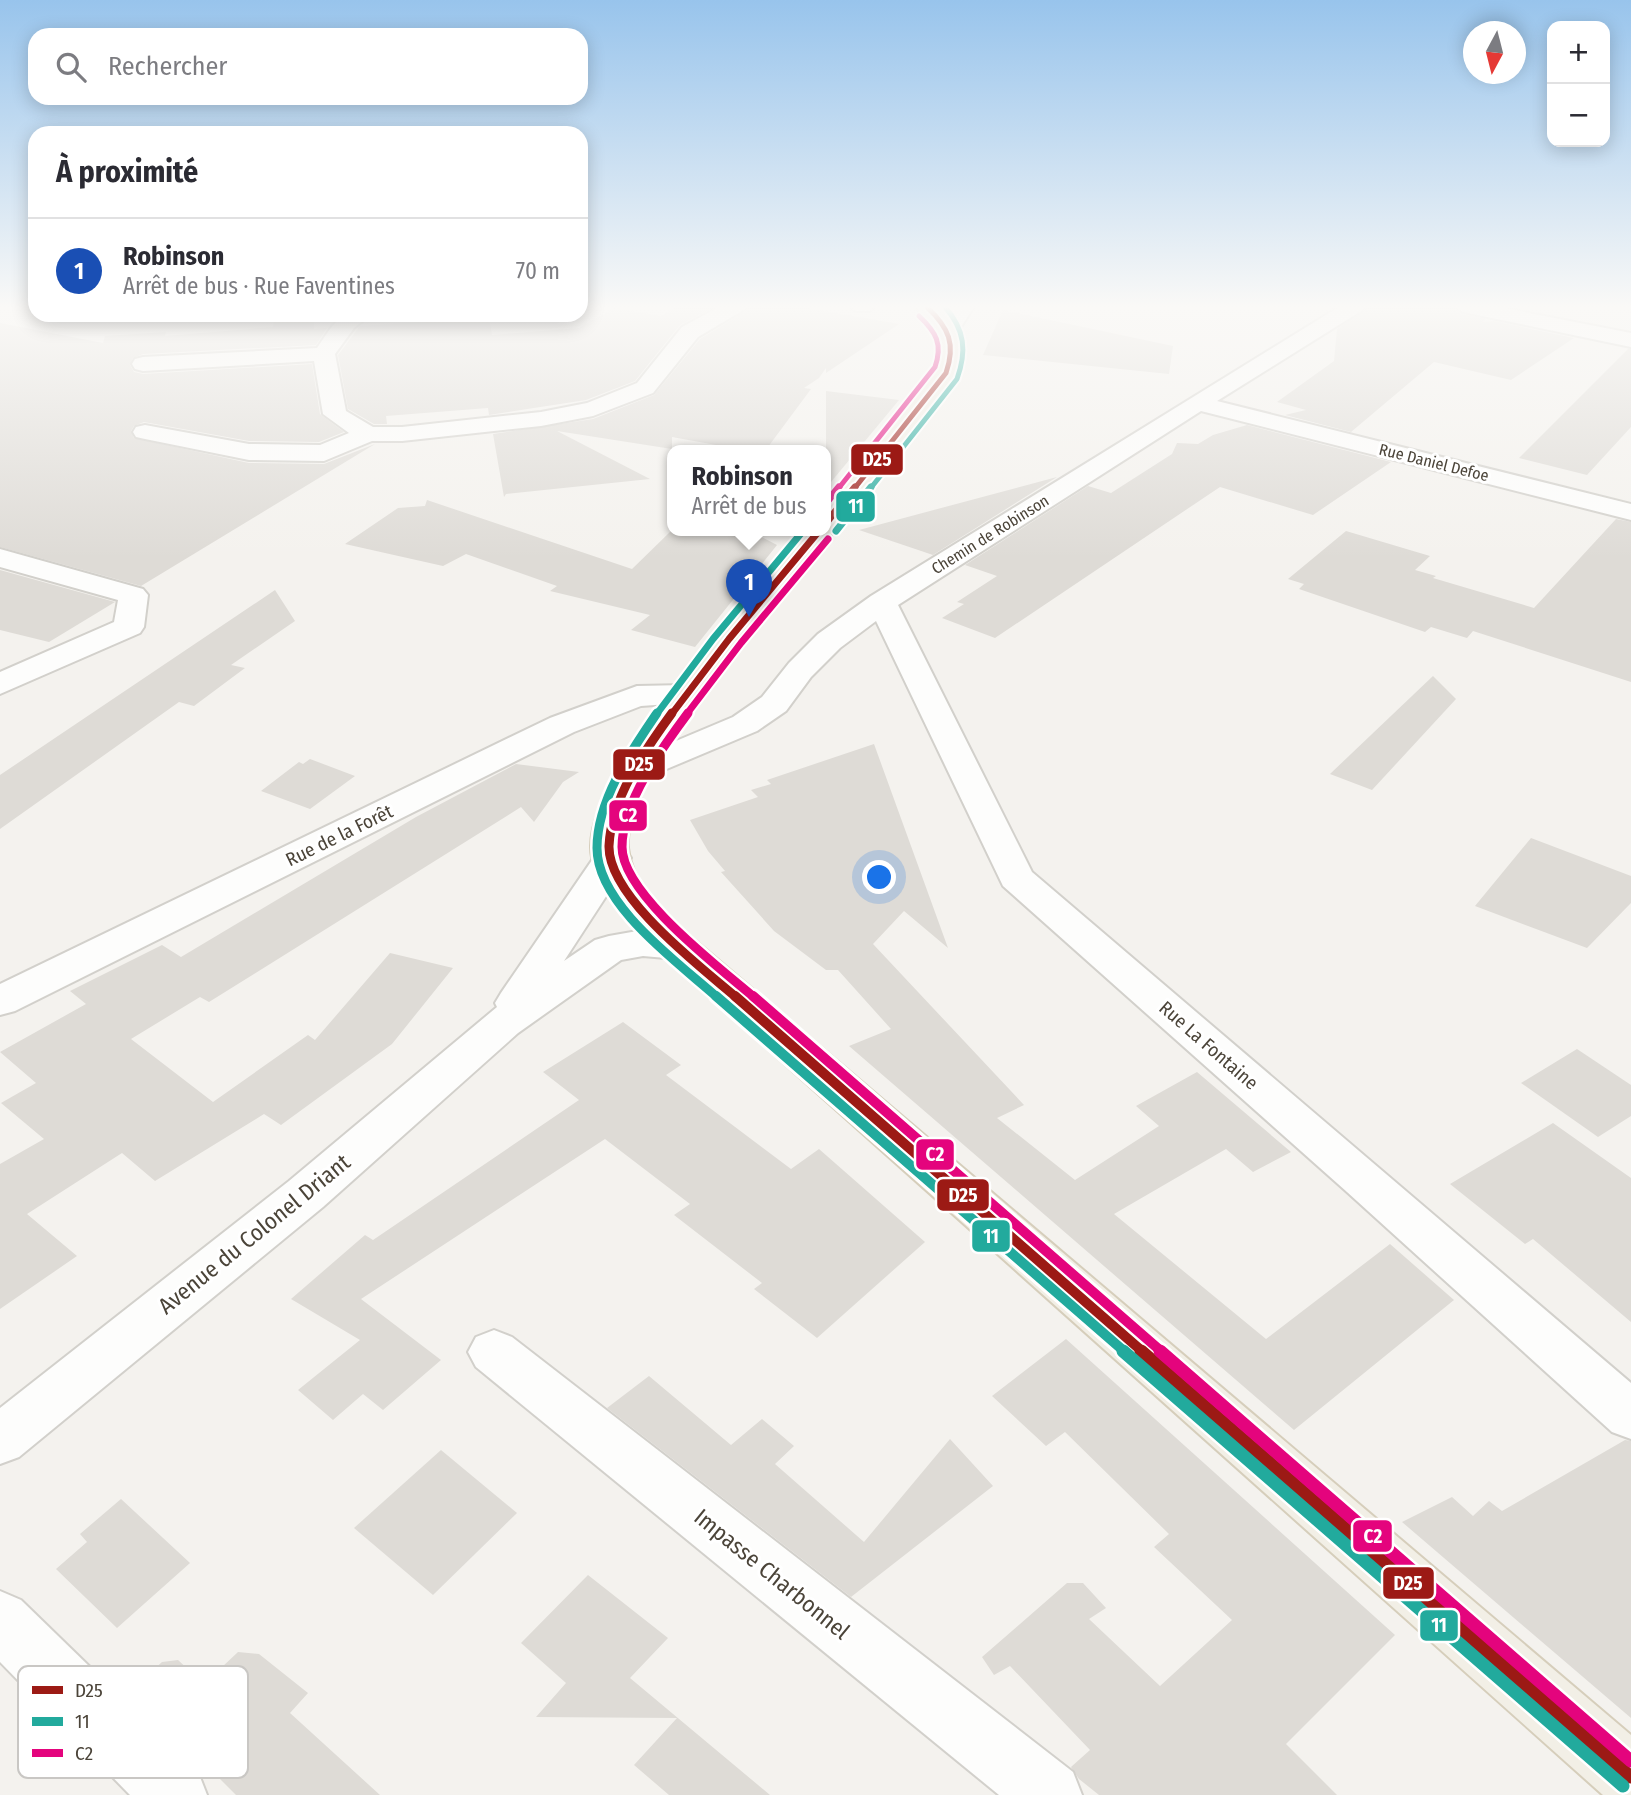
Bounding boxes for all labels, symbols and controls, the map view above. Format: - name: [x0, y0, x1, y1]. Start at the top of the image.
- north arrow: [1463, 21, 1526, 84]
- map controls: [1547, 21, 1610, 147]
- button: +: [1547, 21, 1610, 84]
- search box: [28, 28, 588, 105]
- icon: search: [52, 48, 90, 86]
- text: Rechercher: [108, 51, 227, 82]
- button: −: [1547, 84, 1610, 147]
- text: À proximité: [56, 154, 198, 190]
- text: Robinson: [123, 241, 224, 272]
- text: 1: [74, 257, 84, 285]
- text: 70 m: [516, 257, 560, 285]
- text: Arrêt de bus · Rue Faventines: [123, 272, 395, 300]
- street label: Rue Daniel Defoe: [1377, 440, 1491, 485]
- line badge: D25: [850, 443, 904, 476]
- popup: [667, 445, 831, 536]
- text: D25: [863, 448, 891, 471]
- text: Robinson: [692, 461, 793, 492]
- line badge: 11: [835, 490, 876, 523]
- street label: Chemin de Robinson: [928, 491, 1052, 578]
- text: Arrêt de bus: [692, 492, 806, 520]
- text: 11: [848, 495, 864, 518]
- pin: 1: [726, 559, 772, 617]
- line badge: D25: [612, 748, 666, 781]
- text: D25: [625, 753, 653, 776]
- street label: Rue de la Forêt: [282, 799, 397, 871]
- line badge: C2: [608, 799, 648, 832]
- text: C2: [619, 804, 638, 827]
- your location: [862, 860, 896, 894]
- street label: Rue La Fontaine: [1155, 996, 1263, 1095]
- line badge: C2: [915, 1138, 955, 1171]
- text: C2: [926, 1143, 945, 1166]
- street label: Avenue du Colonel Driant: [152, 1148, 356, 1320]
- line badge: D25: [936, 1178, 990, 1212]
- text: D25: [949, 1184, 977, 1207]
- line badge: 11: [971, 1219, 1011, 1253]
- text: 11: [983, 1225, 999, 1248]
- street label: Impasse Charbonnel: [689, 1503, 855, 1645]
- line badge: C2: [1352, 1519, 1393, 1553]
- text: C2: [1364, 1525, 1383, 1548]
- line badge: D25: [1382, 1566, 1435, 1600]
- text: D25: [1394, 1572, 1422, 1595]
- line badge: 11: [1419, 1609, 1459, 1642]
- text: 11: [1431, 1614, 1447, 1637]
- legend: [18, 1666, 248, 1778]
- text: D25: [75, 1679, 103, 1702]
- text: 11: [75, 1710, 90, 1733]
- text: C2: [75, 1742, 93, 1765]

